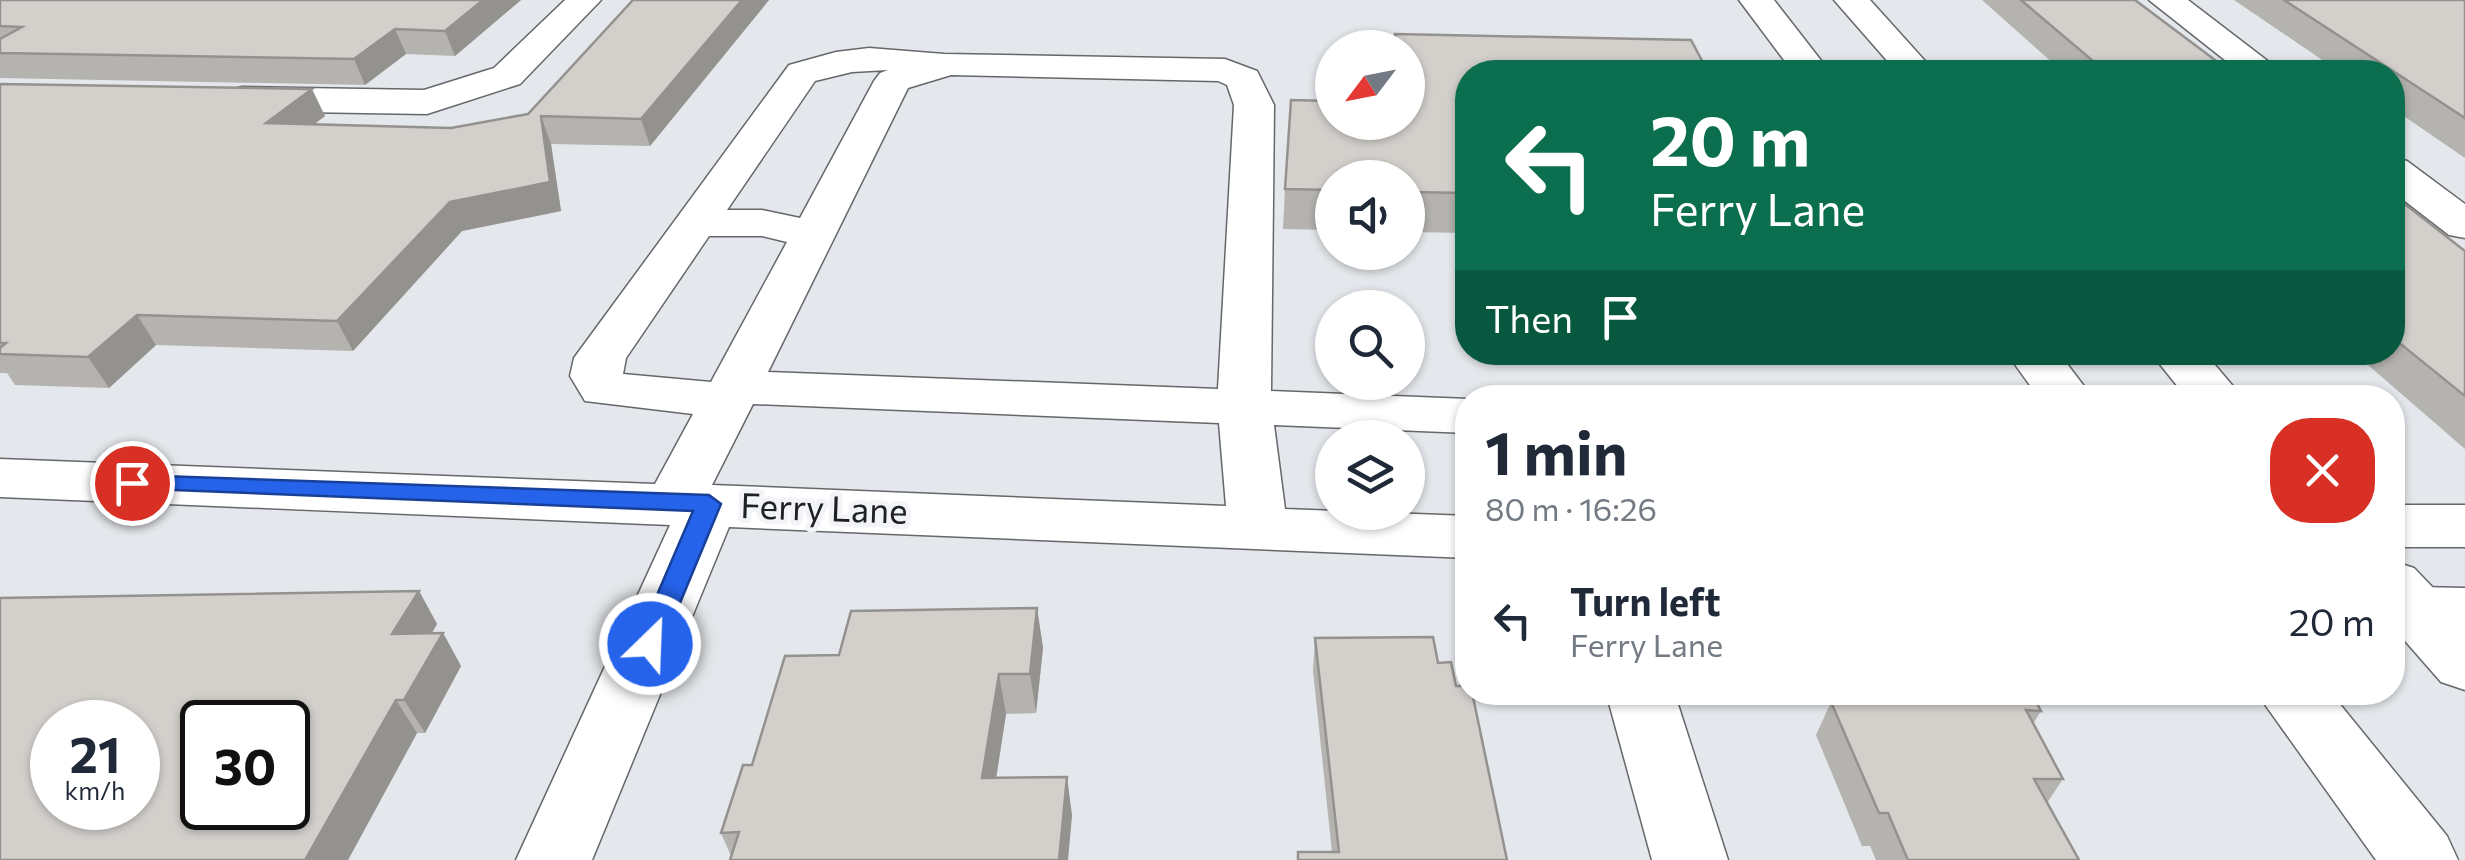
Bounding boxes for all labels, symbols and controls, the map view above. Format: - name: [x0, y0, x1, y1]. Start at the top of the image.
- north arrow: [1315, 30, 1425, 140]
- map controls: [1315, 30, 1425, 530]
- text: 20 m: [1650, 95, 1810, 180]
- icon: left: [1485, 100, 1615, 230]
- button: sound: [1315, 160, 1425, 270]
- text: Ferry Lane: [1650, 180, 1865, 235]
- button: search: [1315, 290, 1425, 400]
- icon: arrive: [1593, 290, 1648, 345]
- text: Then: [1485, 294, 1573, 341]
- text: 1 min: [1485, 414, 1627, 487]
- button: close: [2270, 418, 2375, 523]
- button: layers: [1315, 420, 1425, 530]
- pin: [90, 441, 175, 526]
- icon: arrive: [105, 456, 160, 511]
- street label: Ferry Lane: [740, 482, 908, 531]
- text: 80 m · 16:26: [1485, 488, 1657, 528]
- text: Turn left: [1570, 577, 1721, 624]
- position arrow: [598, 592, 702, 696]
- icon: left: [1485, 593, 1540, 648]
- text: 20 m: [2289, 597, 2375, 644]
- text: Ferry Lane: [1570, 624, 1723, 664]
- speed limit sign: 30: [180, 700, 310, 830]
- text: 21: [69, 722, 121, 783]
- text: km/h: [65, 775, 125, 805]

